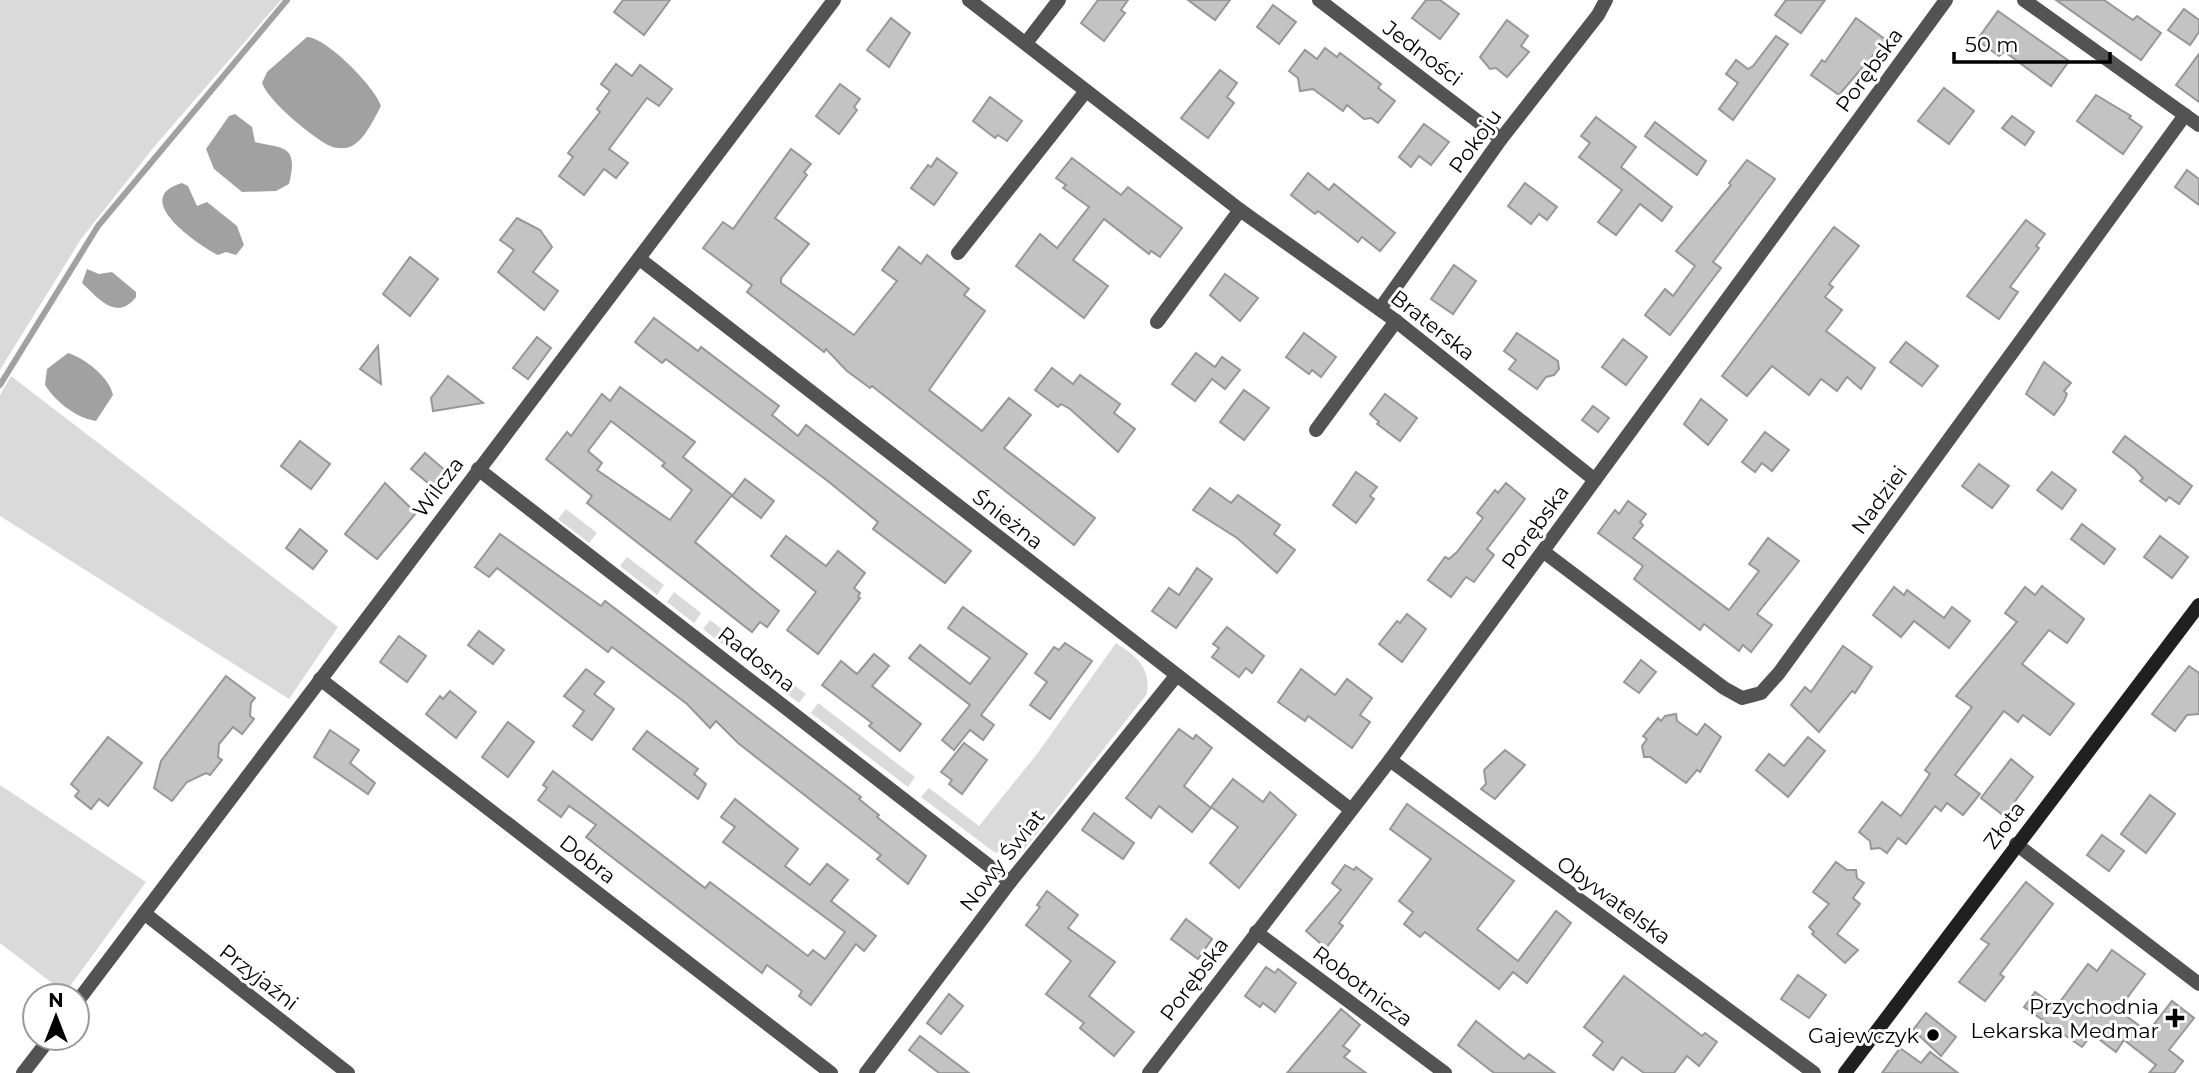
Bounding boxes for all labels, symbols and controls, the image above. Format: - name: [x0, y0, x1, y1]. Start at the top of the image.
- street label: Jedności: [1378, 15, 1467, 91]
- scale bar: [1954, 21, 2110, 65]
- street label: Porębska: [1830, 23, 1908, 117]
- text: 50 m: [1965, 32, 2019, 57]
- street label: Pokoju: [1443, 104, 1507, 178]
- street label: Braterska: [1386, 284, 1480, 366]
- street label: Wilcza: [407, 452, 469, 522]
- street label: Nadziei: [1846, 461, 1912, 539]
- street label: Porębska: [1496, 480, 1574, 574]
- street label: Śnieżna: [968, 484, 1048, 554]
- street label: Radosna: [713, 621, 801, 697]
- street label: Złota: [1978, 796, 2030, 854]
- street label: Nowy Świat: [954, 804, 1050, 916]
- street label: Dobra: [555, 829, 621, 889]
- street label: Obywatelska: [1552, 850, 1676, 950]
- street label: Porębska: [1155, 932, 1233, 1026]
- street label: Przyjaźni: [215, 939, 303, 1015]
- street label: Robotnicza: [1308, 940, 1418, 1032]
- north arrow: [21, 982, 91, 1052]
- text: N: [48, 989, 64, 1012]
- place label: Przychodnia Lekarska Medmar: [1970, 994, 2159, 1043]
- marker: Przychodnia Lekarska Medmar: [2165, 1008, 2185, 1028]
- place label: Gajewczyk: [1808, 1023, 1919, 1048]
- marker: Gajewczyk: [1925, 1027, 1941, 1043]

